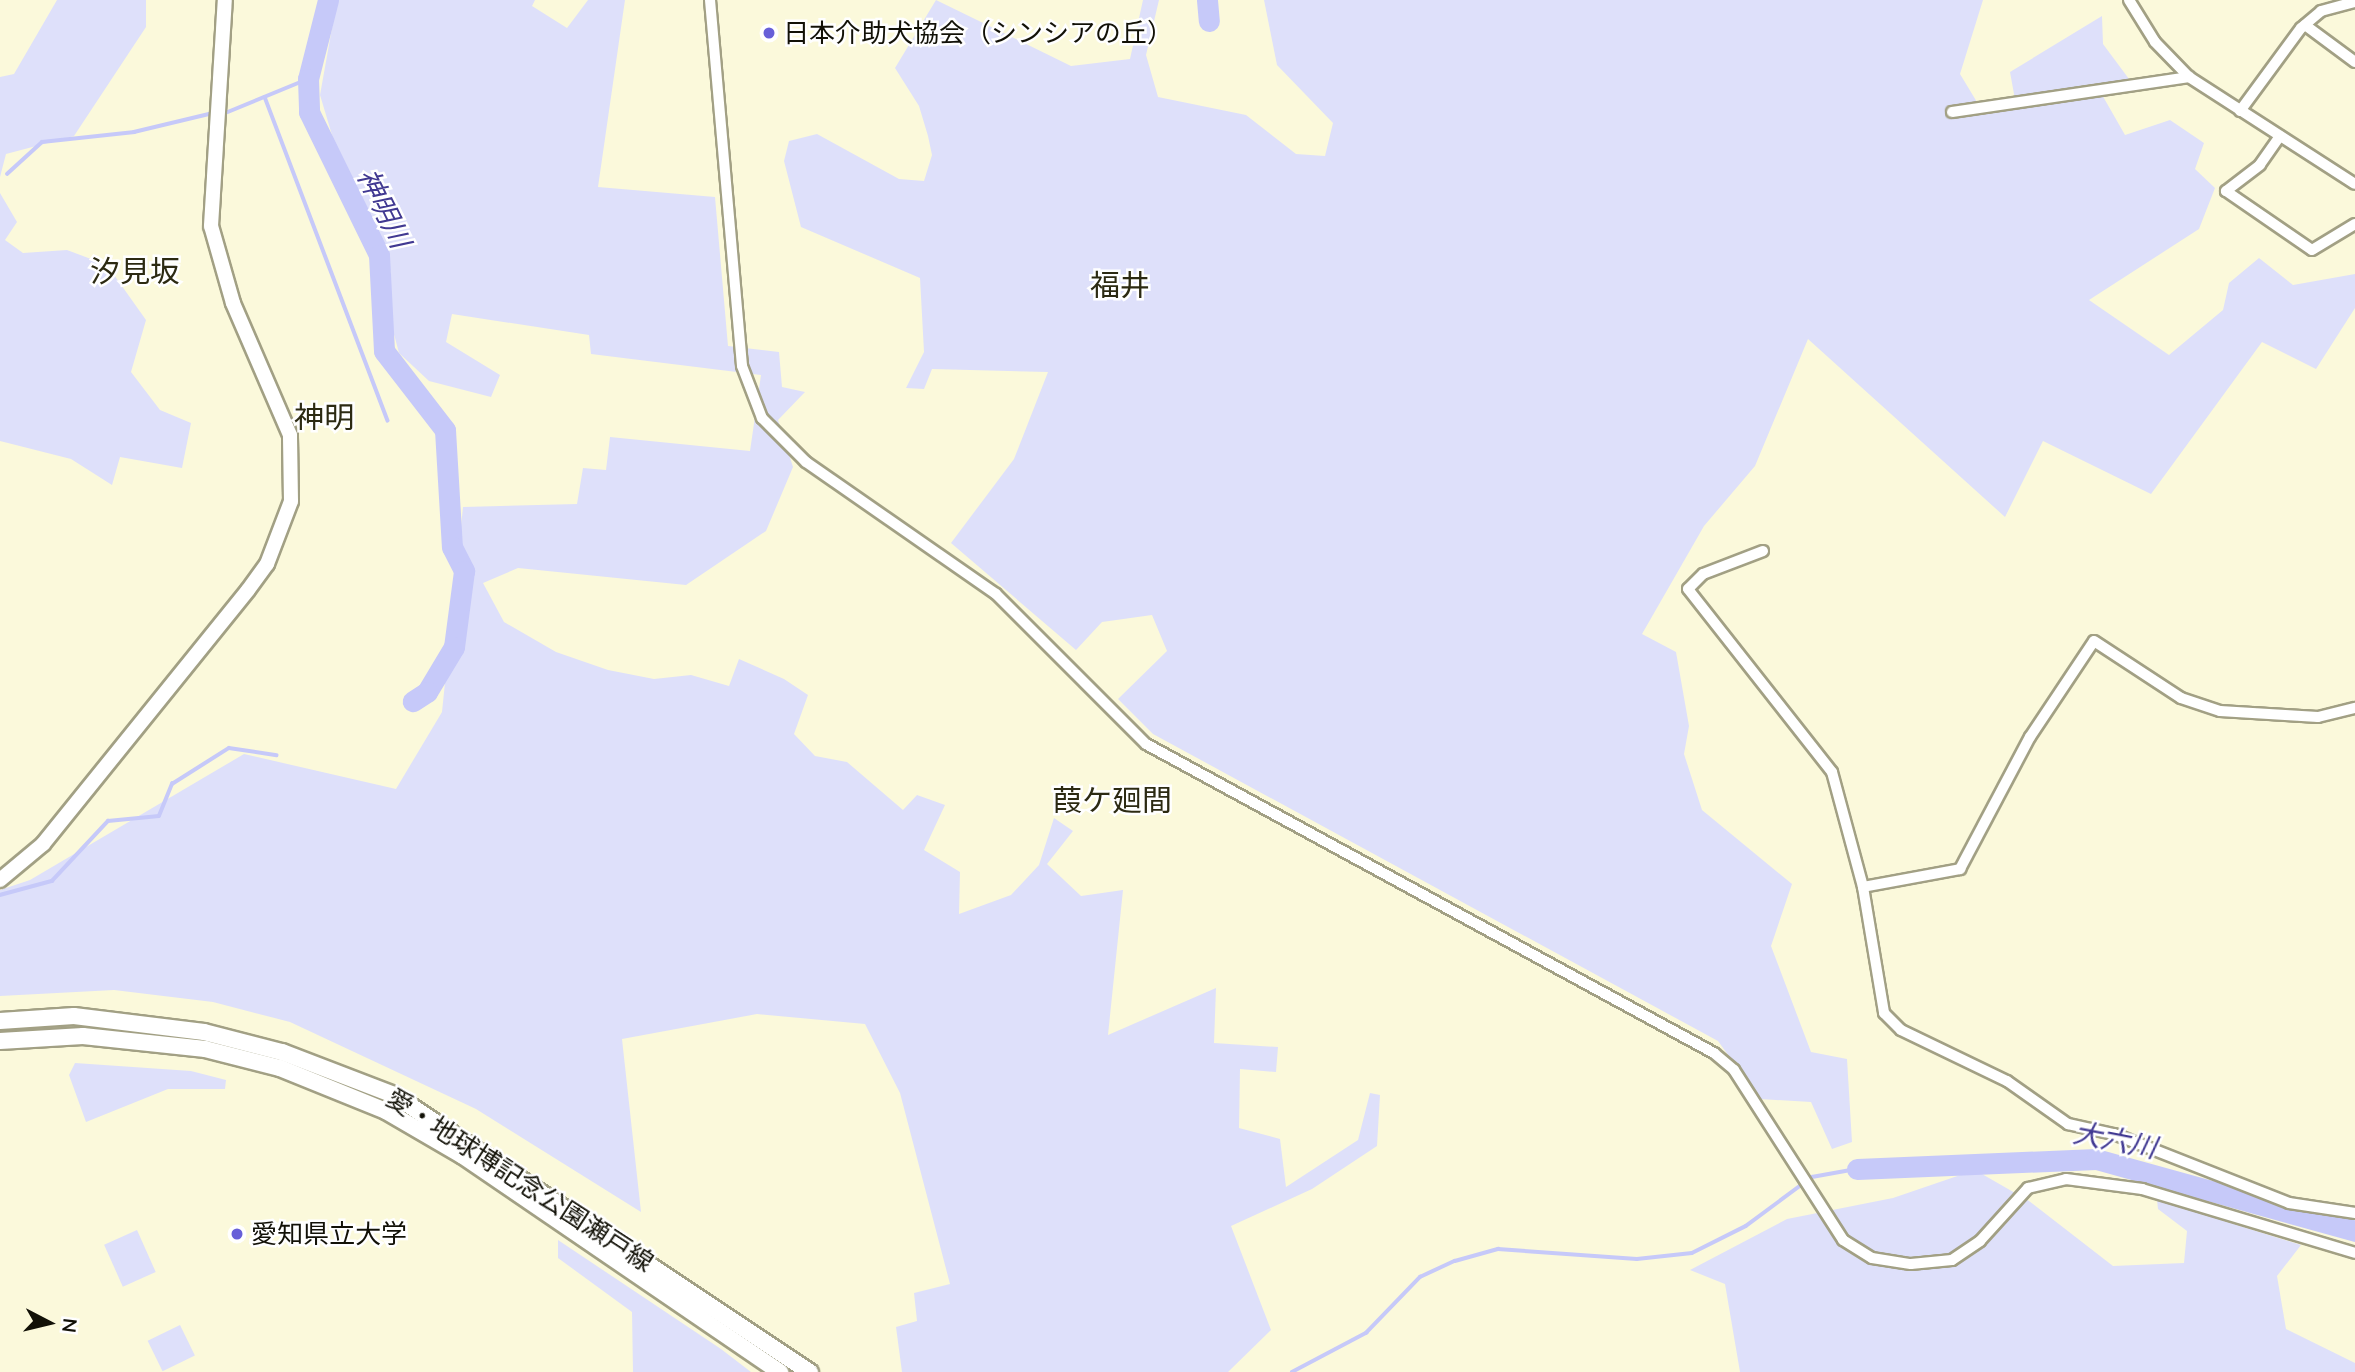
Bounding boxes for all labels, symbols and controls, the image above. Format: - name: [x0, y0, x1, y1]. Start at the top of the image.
- place label: 日本介助犬協会（シンシアの丘）: [783, 17, 1173, 49]
- marker: 日本介助犬協会（シンシアの丘）: [761, 25, 777, 41]
- water label: 神明川: [350, 163, 418, 253]
- district label: 汐見坂: [90, 253, 180, 289]
- district label: 福井: [1090, 267, 1150, 303]
- district label: 神明: [294, 399, 354, 435]
- district label: 葭ケ廻間: [1052, 782, 1172, 818]
- street label: 愛・地球博記念公園瀬戸線: [381, 1082, 659, 1278]
- water label: 大六川: [2071, 1115, 2159, 1165]
- place label: 愛知県立大学: [251, 1218, 407, 1250]
- marker: 愛知県立大学: [229, 1226, 245, 1242]
- north arrow: [14, 1288, 84, 1358]
- text: N: [57, 1317, 83, 1334]

